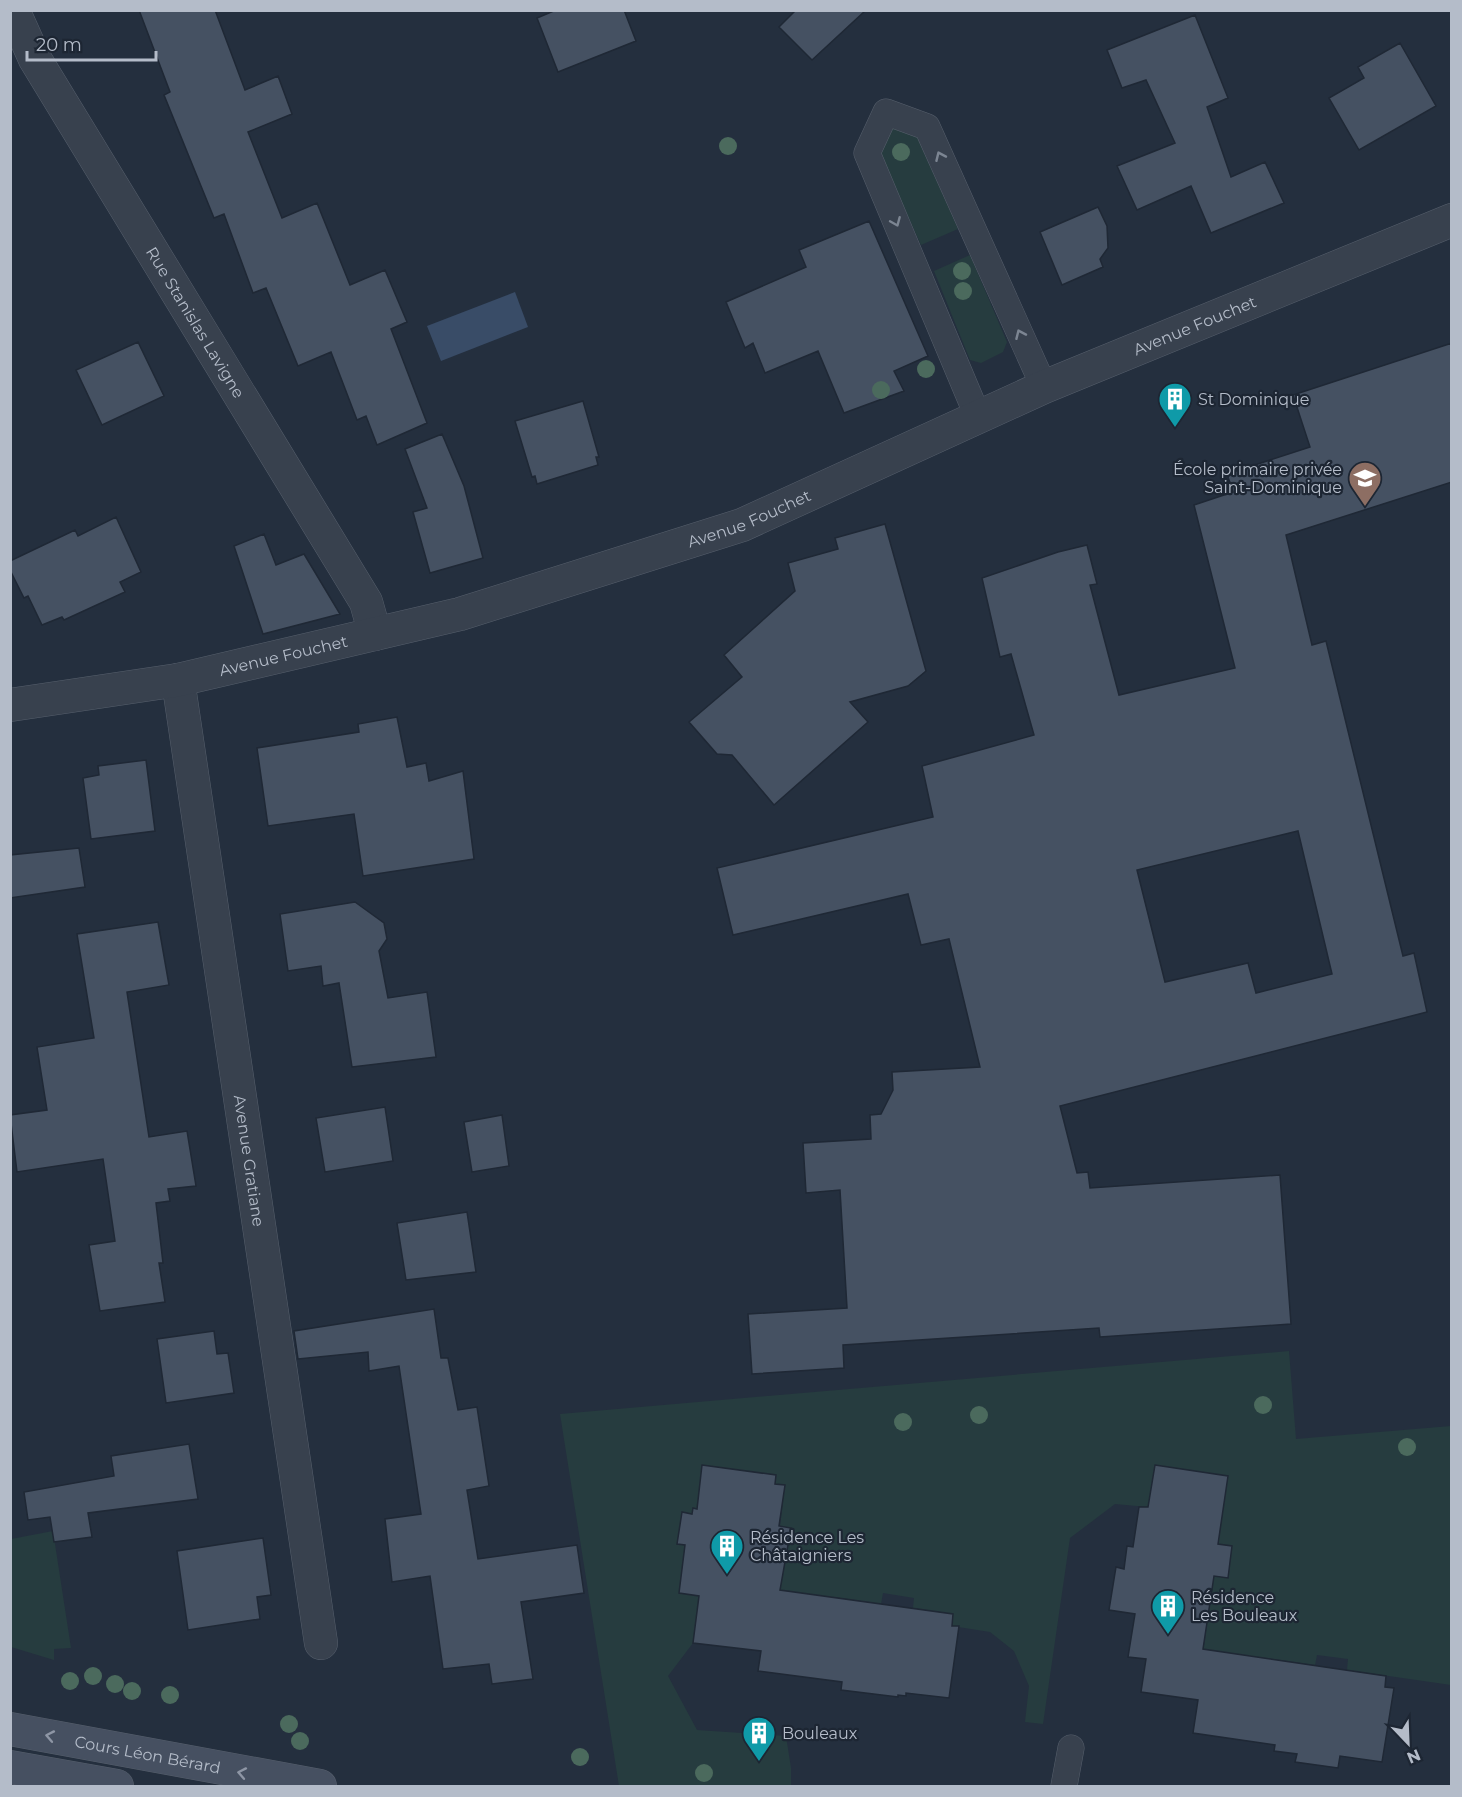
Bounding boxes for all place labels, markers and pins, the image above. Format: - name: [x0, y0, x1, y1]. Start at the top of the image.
- building icon: St Dominique: [1157, 381, 1193, 428]
- place label: St Dominique: [1198, 390, 1309, 409]
- place label: École primaire privée Saint-Dominique: [1173, 460, 1342, 497]
- school or university icon: École primaire privée Saint-Dominique: [1347, 460, 1383, 507]
- building icon: Résidence Les Châtaigniers: [709, 1528, 745, 1575]
- place label: Résidence Les Châtaigniers: [750, 1528, 864, 1565]
- building icon: Résidence Les Bouleaux: [1150, 1588, 1186, 1635]
- place label: Résidence Les Bouleaux: [1191, 1588, 1298, 1625]
- building icon: Bouleaux: [741, 1715, 777, 1762]
- place label: Bouleaux: [782, 1724, 858, 1743]

